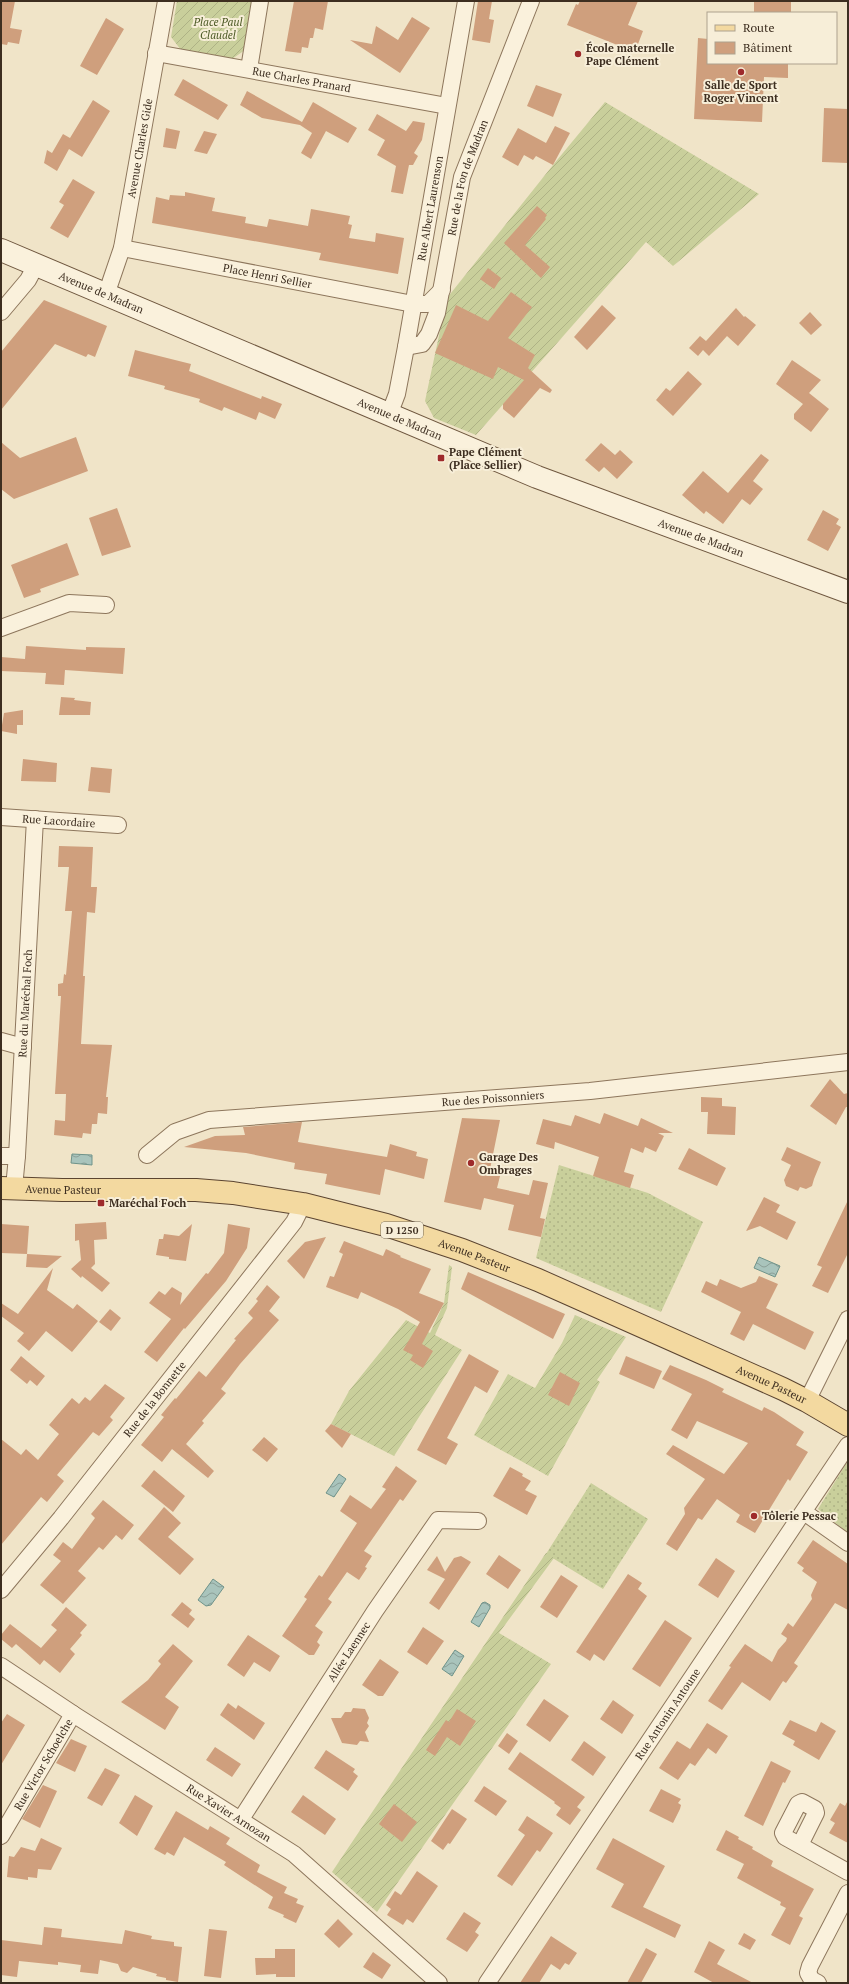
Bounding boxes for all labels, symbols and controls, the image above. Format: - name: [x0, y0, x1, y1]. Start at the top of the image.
- legend: [707, 12, 837, 64]
- park label: Place Paul Claudel: [193, 15, 242, 42]
- text: Route: [743, 20, 774, 35]
- text: Bâtiment: [743, 40, 793, 55]
- place label: École maternelle Pape Clément: [586, 41, 674, 68]
- marker: École maternelle Pape Clément: [573, 49, 583, 59]
- street label: Rue Charles Pranard: [251, 64, 352, 95]
- marker: Salle de Sport Roger Vincent: [736, 67, 746, 77]
- place label: Salle de Sport Roger Vincent: [704, 78, 779, 105]
- street label: Avenue Charles Gide: [124, 97, 156, 199]
- street label: Rue de la Fon de Madran: [444, 117, 491, 237]
- street label: Rue Albert Laurenson: [414, 154, 446, 262]
- street label: Place Henri Sellier: [222, 261, 314, 292]
- street label: Avenue de Madran: [57, 268, 146, 317]
- street label: Avenue de Madran: [355, 395, 445, 443]
- place label: Pape Clément (Place Sellier): [449, 445, 523, 472]
- marker: Pape Clément (Place Sellier): [436, 453, 446, 463]
- street label: Avenue de Madran: [656, 515, 746, 560]
- street label: Rue Lacordaire: [22, 811, 96, 830]
- street label: Rue du Maréchal Foch: [15, 948, 35, 1058]
- street label: Rue des Poissonniers: [441, 1087, 545, 1109]
- place label: Garage Des Ombrages: [479, 1150, 538, 1177]
- marker: Garage Des Ombrages: [466, 1158, 476, 1168]
- street label: Avenue Pasteur: [25, 1182, 102, 1197]
- place label: Maréchal Foch: [109, 1196, 186, 1210]
- marker: Maréchal Foch: [96, 1198, 106, 1208]
- road number: D 1250: [381, 1222, 423, 1238]
- street label: Avenue Pasteur: [436, 1236, 513, 1276]
- street label: Rue de la Bonnette: [120, 1358, 189, 1440]
- street label: Avenue Pasteur: [734, 1362, 810, 1407]
- place label: Tôlerie Pessac: [762, 1509, 837, 1523]
- marker: Tôlerie Pessac: [749, 1511, 759, 1521]
- street label: Allée Laennec: [324, 1619, 373, 1684]
- street label: Rue Antonin Antoune: [632, 1665, 703, 1762]
- street label: Rue Victor Schoelche: [11, 1716, 76, 1813]
- street label: Rue Xavier Arnozan: [184, 1781, 274, 1845]

